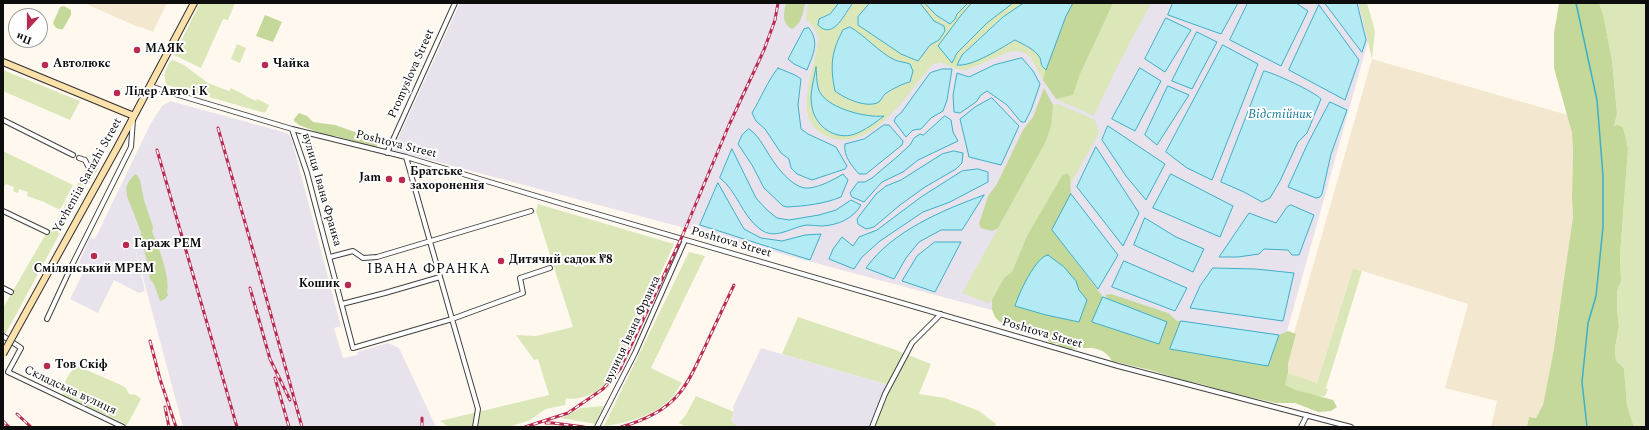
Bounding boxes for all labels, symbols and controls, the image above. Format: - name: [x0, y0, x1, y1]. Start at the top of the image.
- north arrow: [8, 8, 48, 48]
- street label: Promyslova Street: [386, 27, 438, 121]
- text: Пн: [13, 28, 34, 50]
- place label: МАЯК: [145, 43, 185, 57]
- marker: МАЯК: [132, 45, 142, 55]
- place label: Автолюкс: [53, 58, 110, 72]
- place label: Чайка: [273, 58, 310, 72]
- marker: Автолюкс: [40, 60, 50, 70]
- marker: Чайка: [260, 60, 270, 70]
- place label: Лідер Авто і К: [125, 86, 208, 100]
- marker: Лідер Авто і К: [112, 88, 122, 98]
- water label: Відстійник: [1248, 107, 1312, 123]
- street label: Yevheniia Sarazhi Street: [50, 116, 126, 236]
- street label: Poshtova Street: [354, 128, 438, 162]
- street label: вулиця Івана Франка: [298, 132, 344, 248]
- place label: Братське захоронення: [410, 166, 484, 194]
- place label: Jam: [359, 172, 381, 186]
- marker: Jam: [384, 174, 394, 184]
- marker: Братське захоронення: [397, 175, 407, 185]
- street label: Poshtova Street: [689, 225, 773, 261]
- place label: Гараж РЕМ: [134, 238, 201, 252]
- marker: Гараж РЕМ: [121, 240, 131, 250]
- marker: Смілянський МРЕМ: [89, 251, 99, 261]
- place label: Дитячий садок №8: [509, 254, 613, 268]
- marker: Дитячий садок №8: [496, 256, 506, 266]
- district label: ІВАНА ФРАНКА: [367, 262, 491, 278]
- place label: Смілянський МРЕМ: [34, 263, 154, 277]
- street label: вулиця Івана Франка: [602, 274, 664, 386]
- place label: Кошик: [299, 278, 340, 292]
- marker: Кошик: [343, 280, 353, 290]
- street label: Poshtova Street: [1000, 316, 1084, 352]
- place label: Тов Скіф: [55, 359, 108, 373]
- marker: Тов Скіф: [42, 361, 52, 371]
- street label: Складська вулиця: [22, 363, 118, 419]

